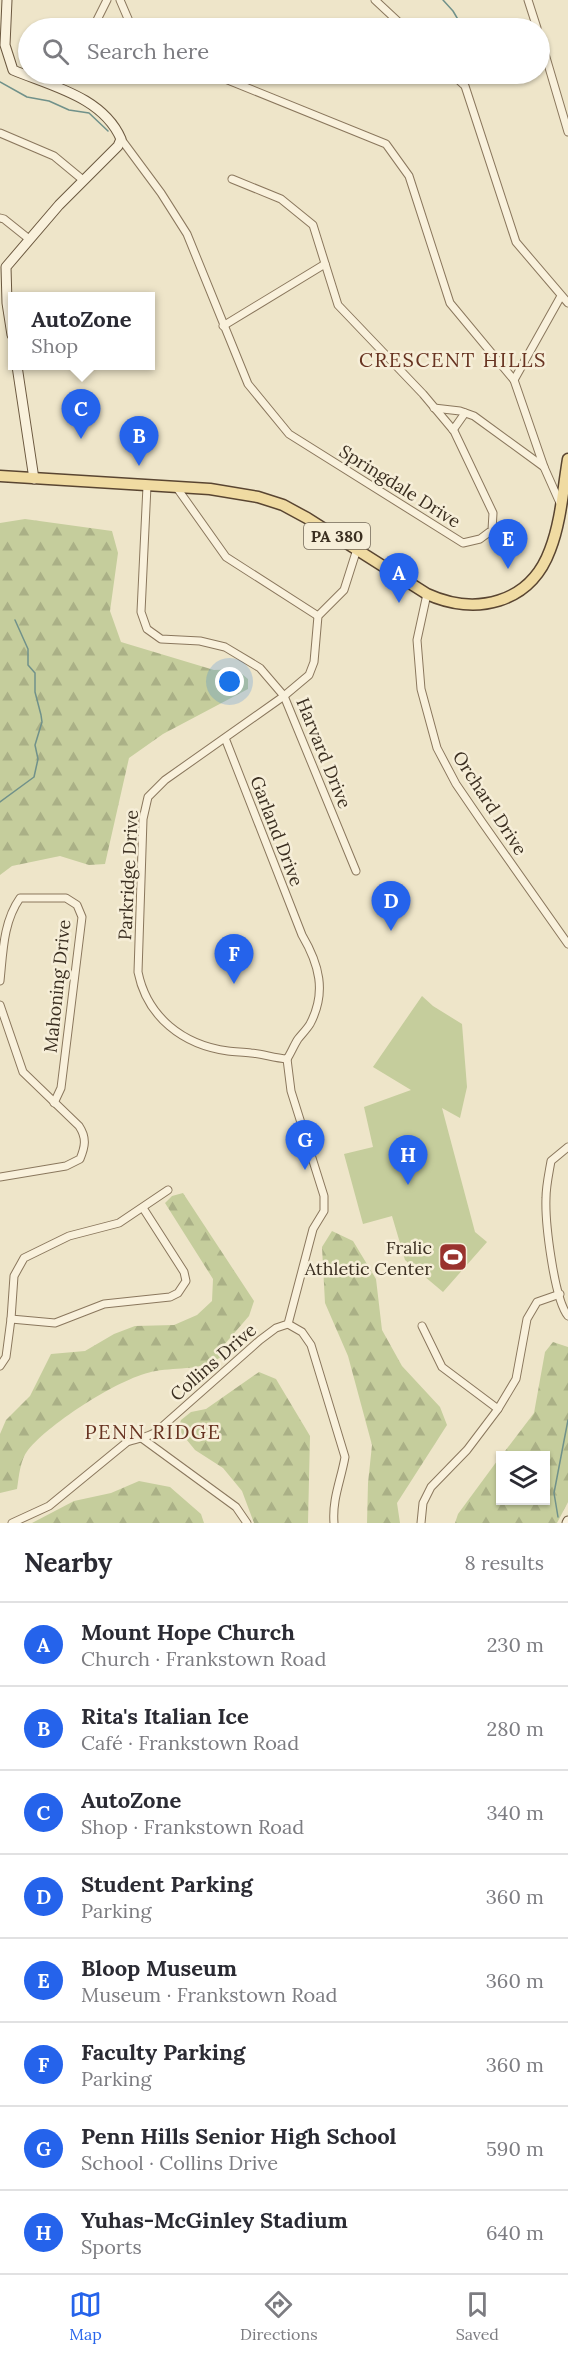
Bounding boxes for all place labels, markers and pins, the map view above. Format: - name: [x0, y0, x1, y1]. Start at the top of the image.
- pin: C: [62, 390, 100, 439]
- pin: B: [120, 416, 158, 466]
- pin: E: [488, 520, 528, 569]
- pin: A: [380, 554, 418, 603]
- pin: D: [372, 882, 410, 931]
- pin: F: [214, 934, 254, 984]
- pin: G: [286, 1120, 324, 1170]
- pin: H: [388, 1136, 428, 1185]
- place label: Fralic Athletic Center: [304, 1236, 432, 1280]
- sports icon: Fralic Athletic Center: [437, 1241, 469, 1273]

